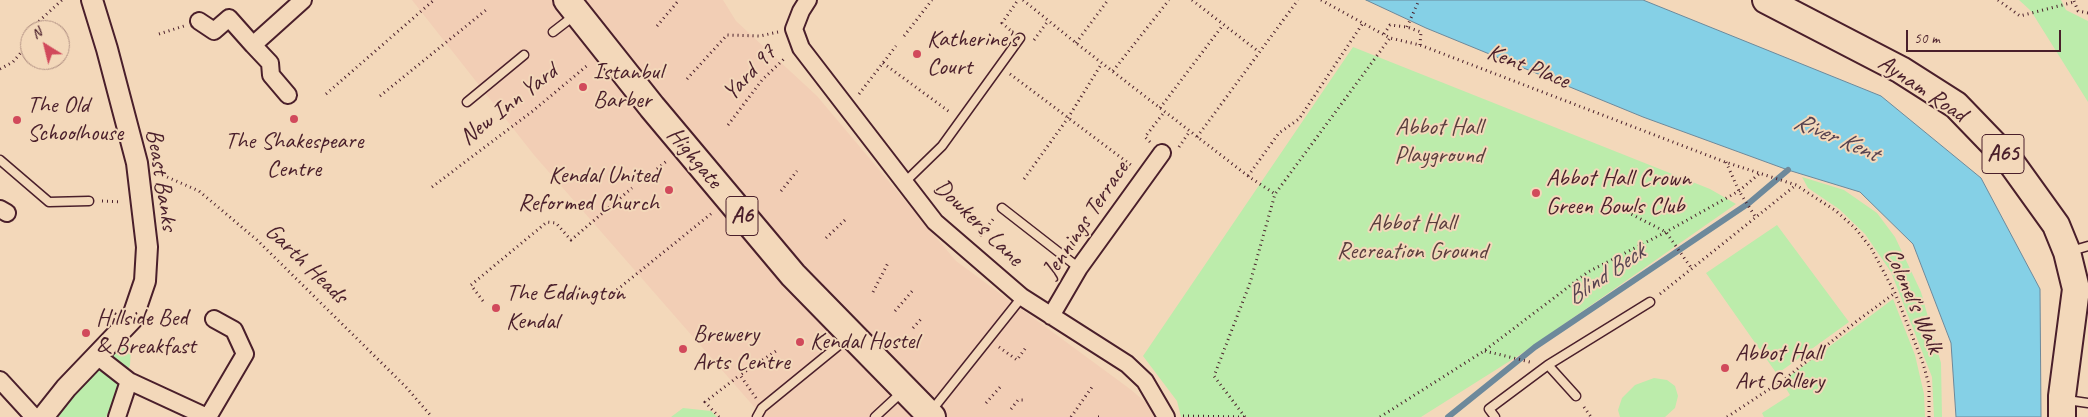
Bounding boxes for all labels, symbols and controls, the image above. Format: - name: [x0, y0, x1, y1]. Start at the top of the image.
- north arrow: [20, 20, 70, 70]
- scale bar: [1908, 20, 2063, 52]
- text: N: [28, 24, 45, 43]
- place label: Katherine's Court: [927, 26, 1018, 82]
- text: 50 m: [1914, 29, 1940, 48]
- street label: Kent Place: [1483, 38, 1573, 96]
- street label: Yard 97: [717, 39, 783, 107]
- marker: Katherine's Court: [911, 48, 923, 60]
- street label: Aynam Road: [1872, 49, 1972, 129]
- street label: New Inn Yard: [454, 58, 564, 152]
- place label: Istanbul Barber: [593, 59, 663, 115]
- marker: Istanbul Barber: [577, 81, 589, 93]
- place label: The Old Schoolhouse: [27, 92, 123, 148]
- water label: River Kent: [1789, 107, 1883, 169]
- marker: The Shakespeare Centre: [288, 113, 300, 125]
- marker: The Old Schoolhouse: [11, 114, 23, 126]
- park label: Abbot Hall Playground: [1395, 114, 1483, 170]
- street label: Highgate: [660, 121, 728, 195]
- street label: Beast Banks: [139, 127, 183, 233]
- place label: The Shakespeare Centre: [225, 128, 363, 184]
- road number: A65: [1982, 134, 2024, 174]
- street label: Jennings Terrace: [1036, 156, 1136, 284]
- place label: Kendal United Reformed Church: [518, 162, 659, 218]
- place label: Abbot Hall Crown Green Bowls Club: [1546, 165, 1691, 221]
- street label: Dowkers Lane: [927, 173, 1029, 273]
- marker: Kendal United Reformed Church: [663, 184, 675, 196]
- marker: Abbot Hall Crown Green Bowls Club: [1530, 187, 1542, 199]
- road number: A6: [726, 197, 758, 236]
- park label: Abbot Hall Recreation Ground: [1337, 210, 1487, 266]
- street label: Garth Heads: [259, 218, 353, 310]
- water label: Blind Beck: [1561, 238, 1651, 312]
- street label: Colonel's Walk: [1877, 244, 1949, 358]
- place label: The Eddington Kendal: [506, 280, 625, 336]
- marker: The Eddington Kendal: [490, 302, 502, 314]
- place label: Hillside Bed & Breakfast: [96, 305, 196, 361]
- place label: Brewery Arts Centre: [693, 321, 790, 377]
- marker: Hillside Bed & Breakfast: [80, 327, 92, 339]
- place label: Kendal Hostel: [810, 328, 918, 356]
- marker: Kendal Hostel: [794, 336, 806, 348]
- place label: Abbot Hall Art Gallery: [1735, 340, 1824, 396]
- marker: Brewery Arts Centre: [677, 343, 689, 355]
- marker: Abbot Hall Art Gallery: [1719, 362, 1731, 374]

